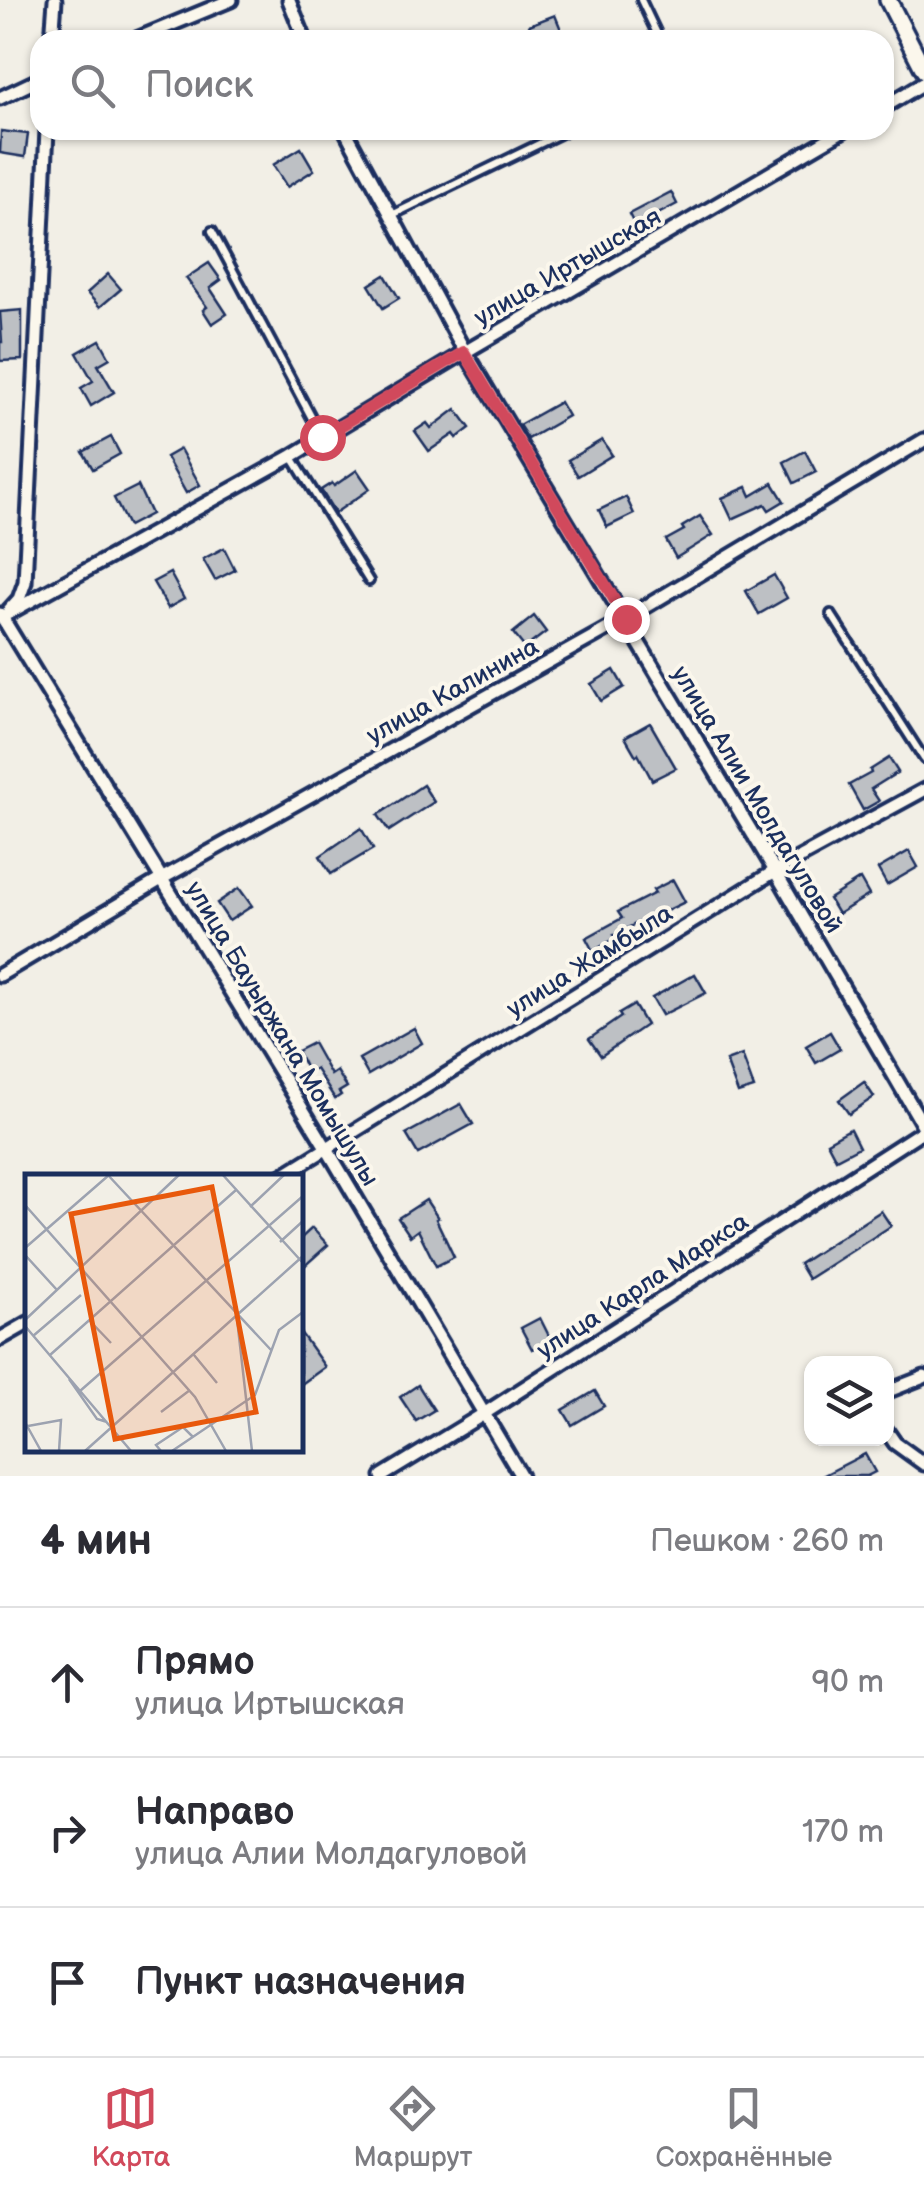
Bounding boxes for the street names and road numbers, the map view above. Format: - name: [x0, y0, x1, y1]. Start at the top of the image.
- street label: улица Иртышская: [469, 201, 667, 333]
- street label: улица Калинина: [361, 631, 544, 751]
- street label: улица Алии Молдагуловой: [664, 660, 849, 939]
- street label: улица Бауыржана Момышулы: [178, 876, 385, 1192]
- street label: улица Жамбыла: [501, 898, 679, 1025]
- street label: улица Карла Маркса: [531, 1206, 755, 1366]

